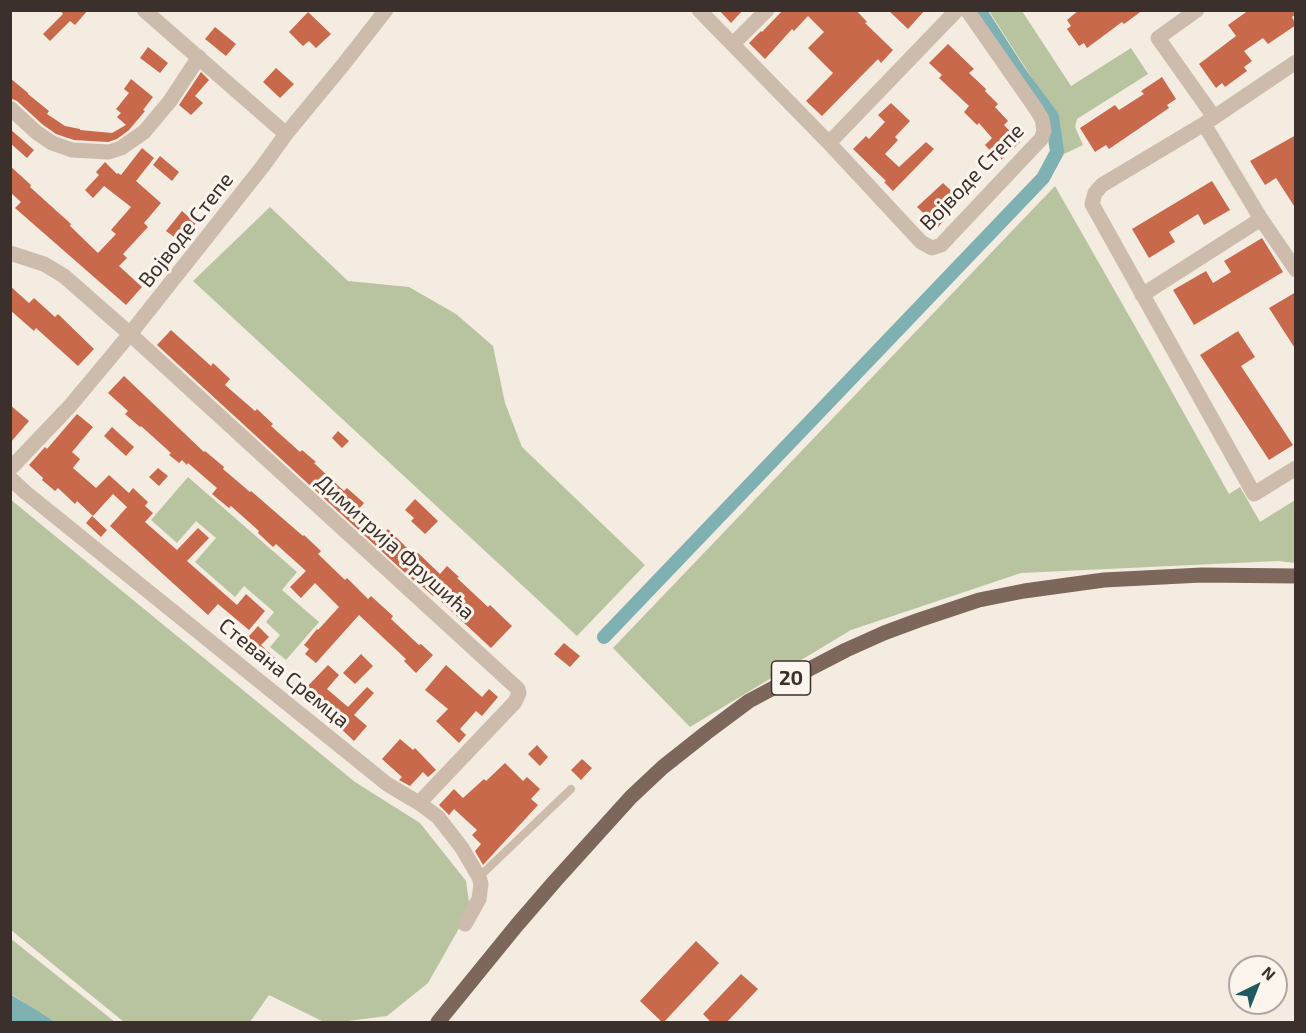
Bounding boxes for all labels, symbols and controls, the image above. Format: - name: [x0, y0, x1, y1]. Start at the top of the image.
- street label: Војводе Степе: [915, 118, 1029, 236]
- street label: Војводе Степе: [133, 168, 239, 292]
- street label: Димитрија Фрушића: [310, 469, 480, 625]
- street label: Стевана Сремца: [214, 613, 354, 733]
- road number: 20: [772, 661, 810, 695]
- north arrow: [1228, 955, 1288, 1015]
- text: N: [1259, 962, 1280, 984]

